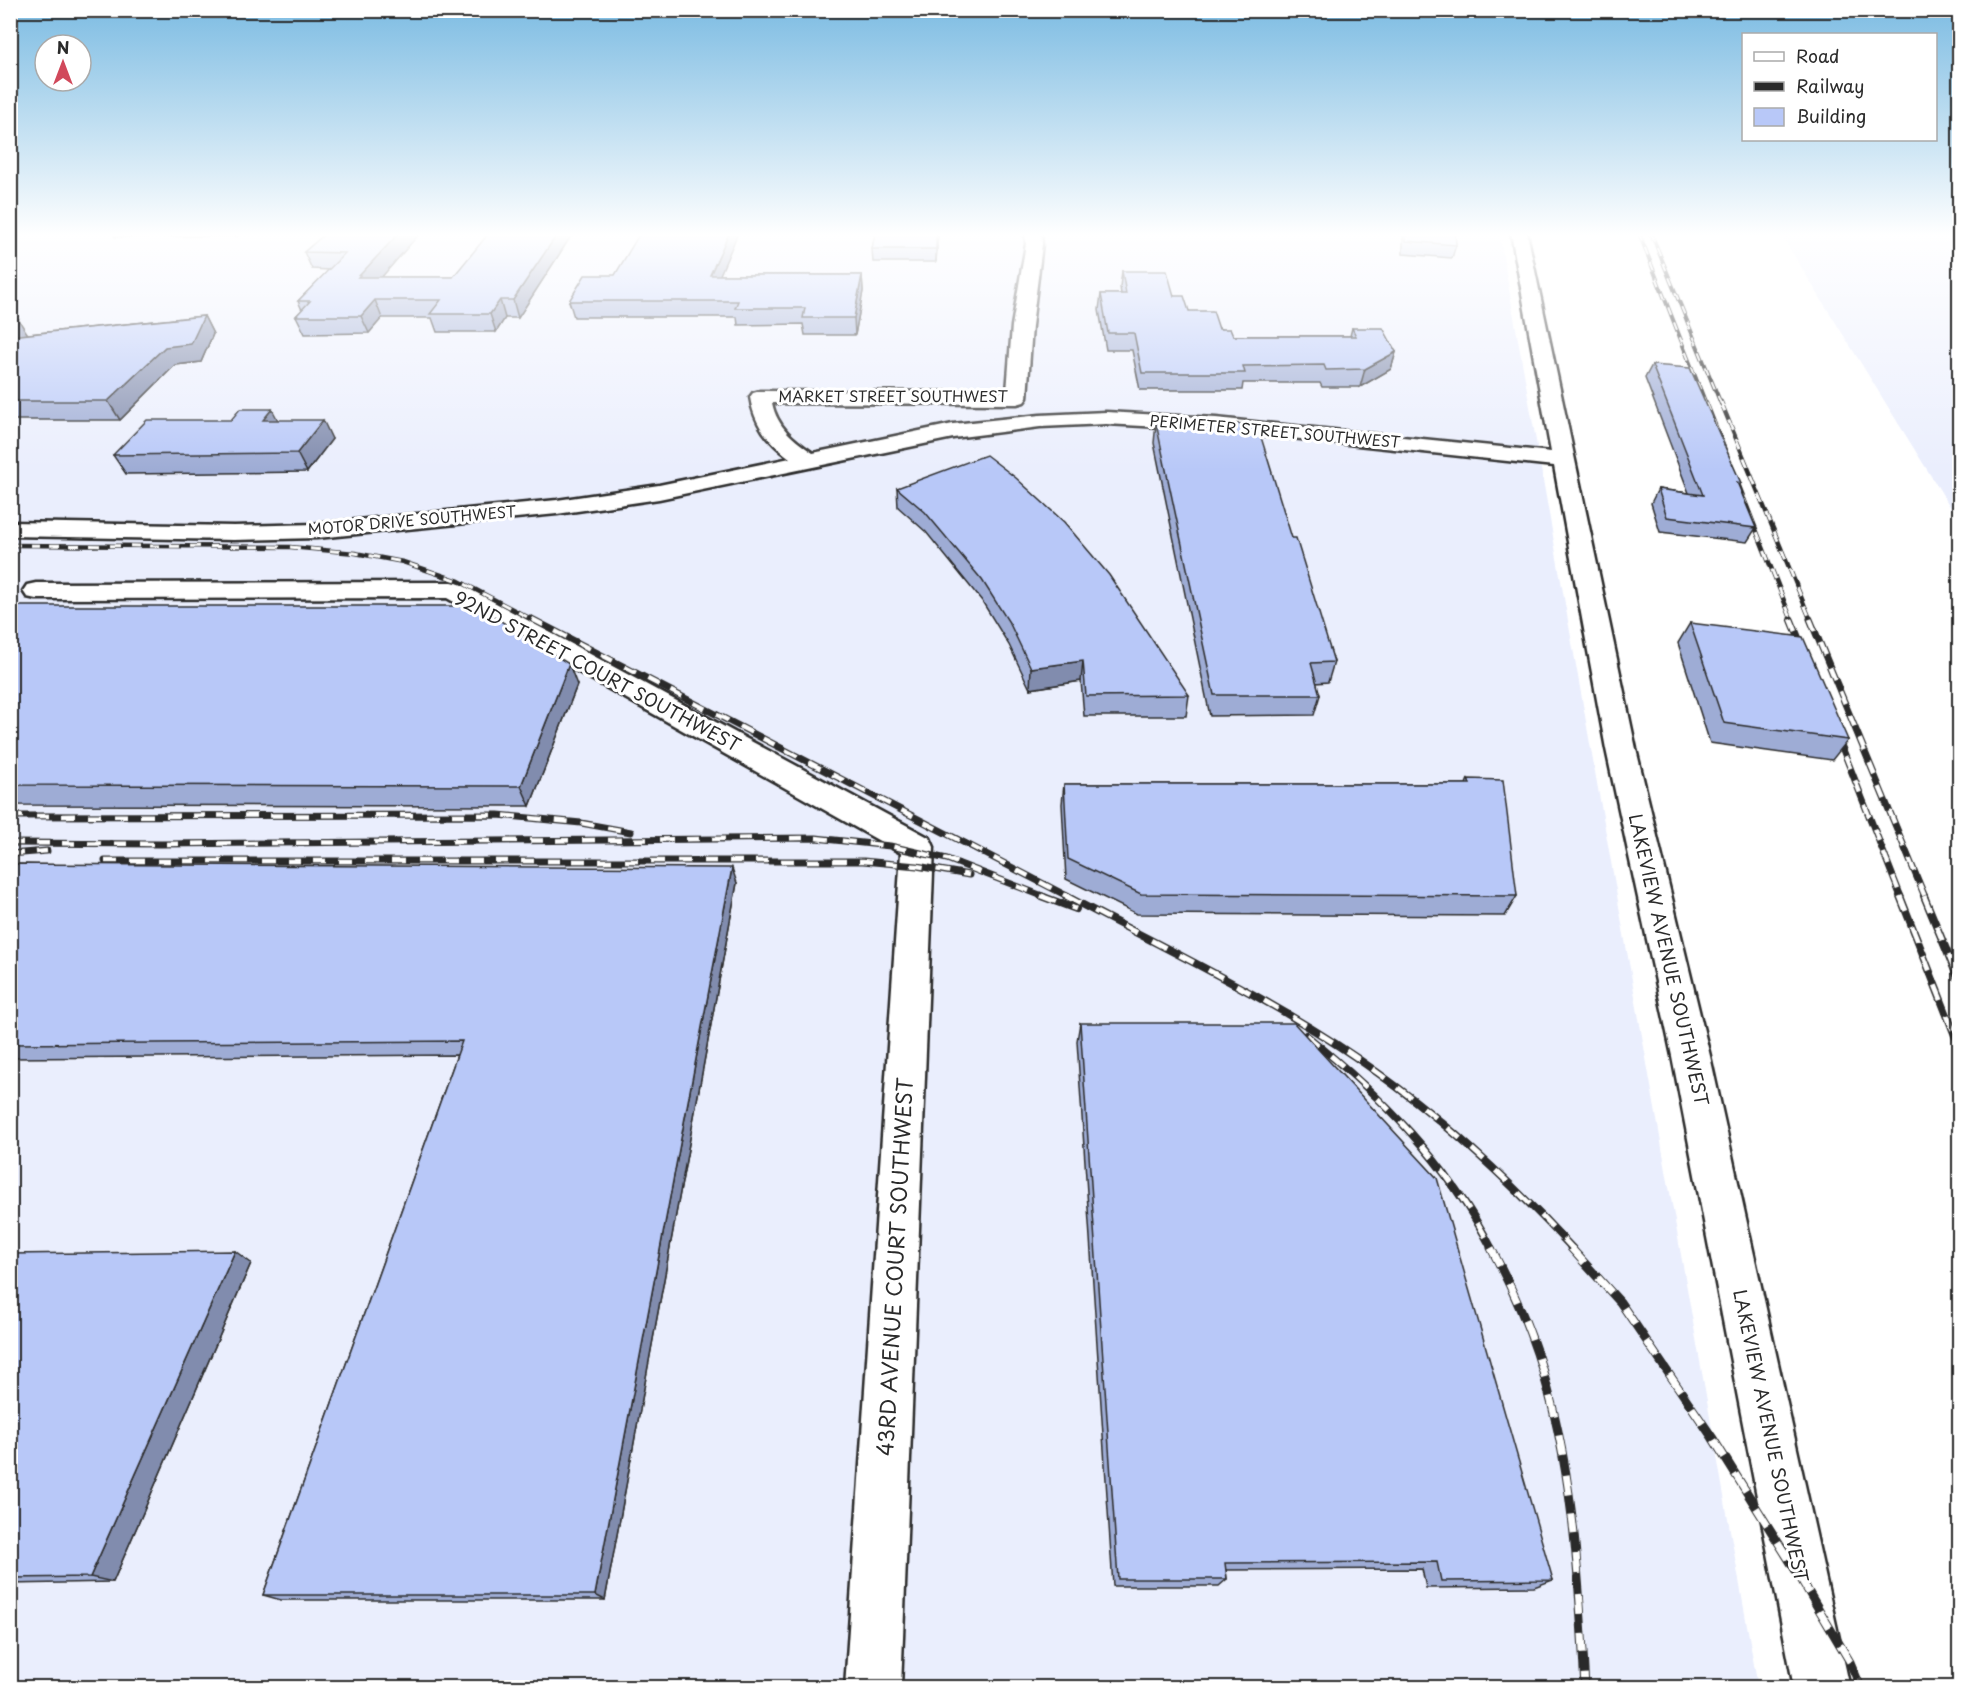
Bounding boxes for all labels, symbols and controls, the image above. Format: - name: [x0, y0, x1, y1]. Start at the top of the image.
- north arrow: [33, 33, 93, 93]
- legend: [1742, 33, 1937, 141]
- text: N: [57, 35, 69, 59]
- text: Road: [1796, 42, 1840, 69]
- text: Railway: [1796, 72, 1864, 99]
- text: Building: [1796, 102, 1866, 129]
- street label: MARKET STREET SOUTHWEST: [778, 384, 1008, 407]
- street label: PERIMETER STREET SOUTHWEST: [1149, 408, 1402, 453]
- street label: MOTOR DRIVE SOUTHWEST: [307, 499, 518, 540]
- street label: 92ND STREET COURT SOUTHWEST: [450, 583, 746, 758]
- street label: LAKEVIEW AVENUE SOUTHWEST: [1623, 811, 1716, 1109]
- street label: 43RD AVENUE COURT SOUTHWEST: [868, 1076, 920, 1457]
- street label: LAKEVIEW AVENUE SOUTHWEST: [1727, 1287, 1816, 1585]

